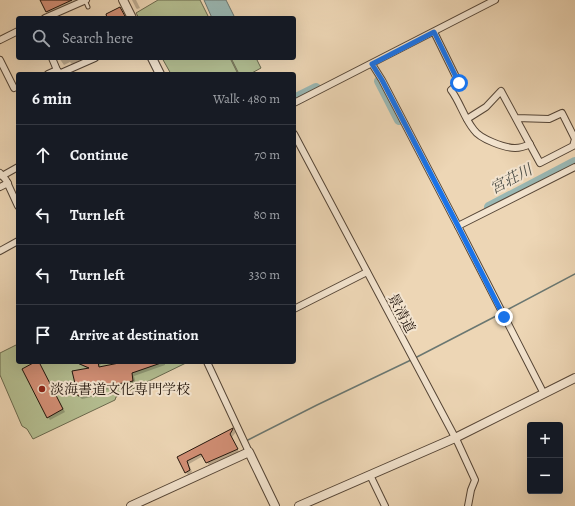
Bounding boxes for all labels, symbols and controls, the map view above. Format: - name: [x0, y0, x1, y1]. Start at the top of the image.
- search box: [16, 16, 296, 60]
- icon: search: [30, 27, 52, 49]
- text: Search here: [62, 28, 133, 48]
- route start: [450, 74, 468, 92]
- text: 6 min: [32, 87, 72, 110]
- text: Walk · 480 m: [213, 90, 280, 107]
- icon: ahead: [32, 144, 54, 166]
- text: Continue: [70, 145, 128, 165]
- text: 70 m: [254, 146, 280, 163]
- water label: 宮荘川: [486, 159, 537, 198]
- icon: left: [32, 204, 54, 226]
- text: Turn left: [70, 205, 125, 225]
- text: 80 m: [253, 206, 280, 223]
- icon: left: [32, 264, 54, 286]
- text: Turn left: [70, 265, 125, 285]
- text: 330 m: [249, 266, 280, 283]
- street label: 景清道: [383, 290, 420, 336]
- route end: [495, 308, 513, 326]
- icon: arrive: [32, 324, 54, 346]
- text: Arrive at destination: [70, 325, 199, 345]
- place label: 淡海書道文化専門学校: [50, 380, 190, 399]
- marker: 淡海書道文化専門学校: [37, 384, 47, 394]
- map controls: [527, 422, 563, 494]
- button: +: [527, 422, 563, 458]
- button: −: [527, 458, 563, 494]

